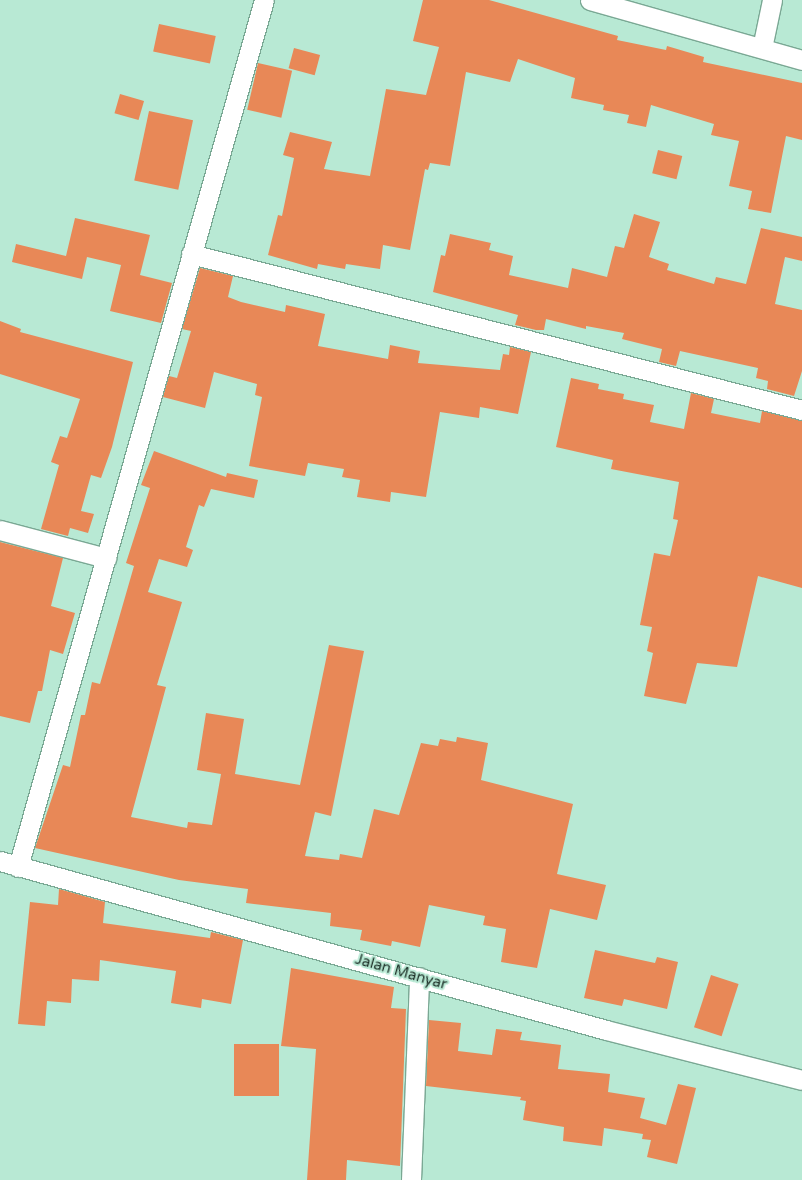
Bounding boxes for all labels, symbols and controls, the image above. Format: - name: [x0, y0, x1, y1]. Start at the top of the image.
- street label: Jalan Manyar: [353, 950, 449, 994]

